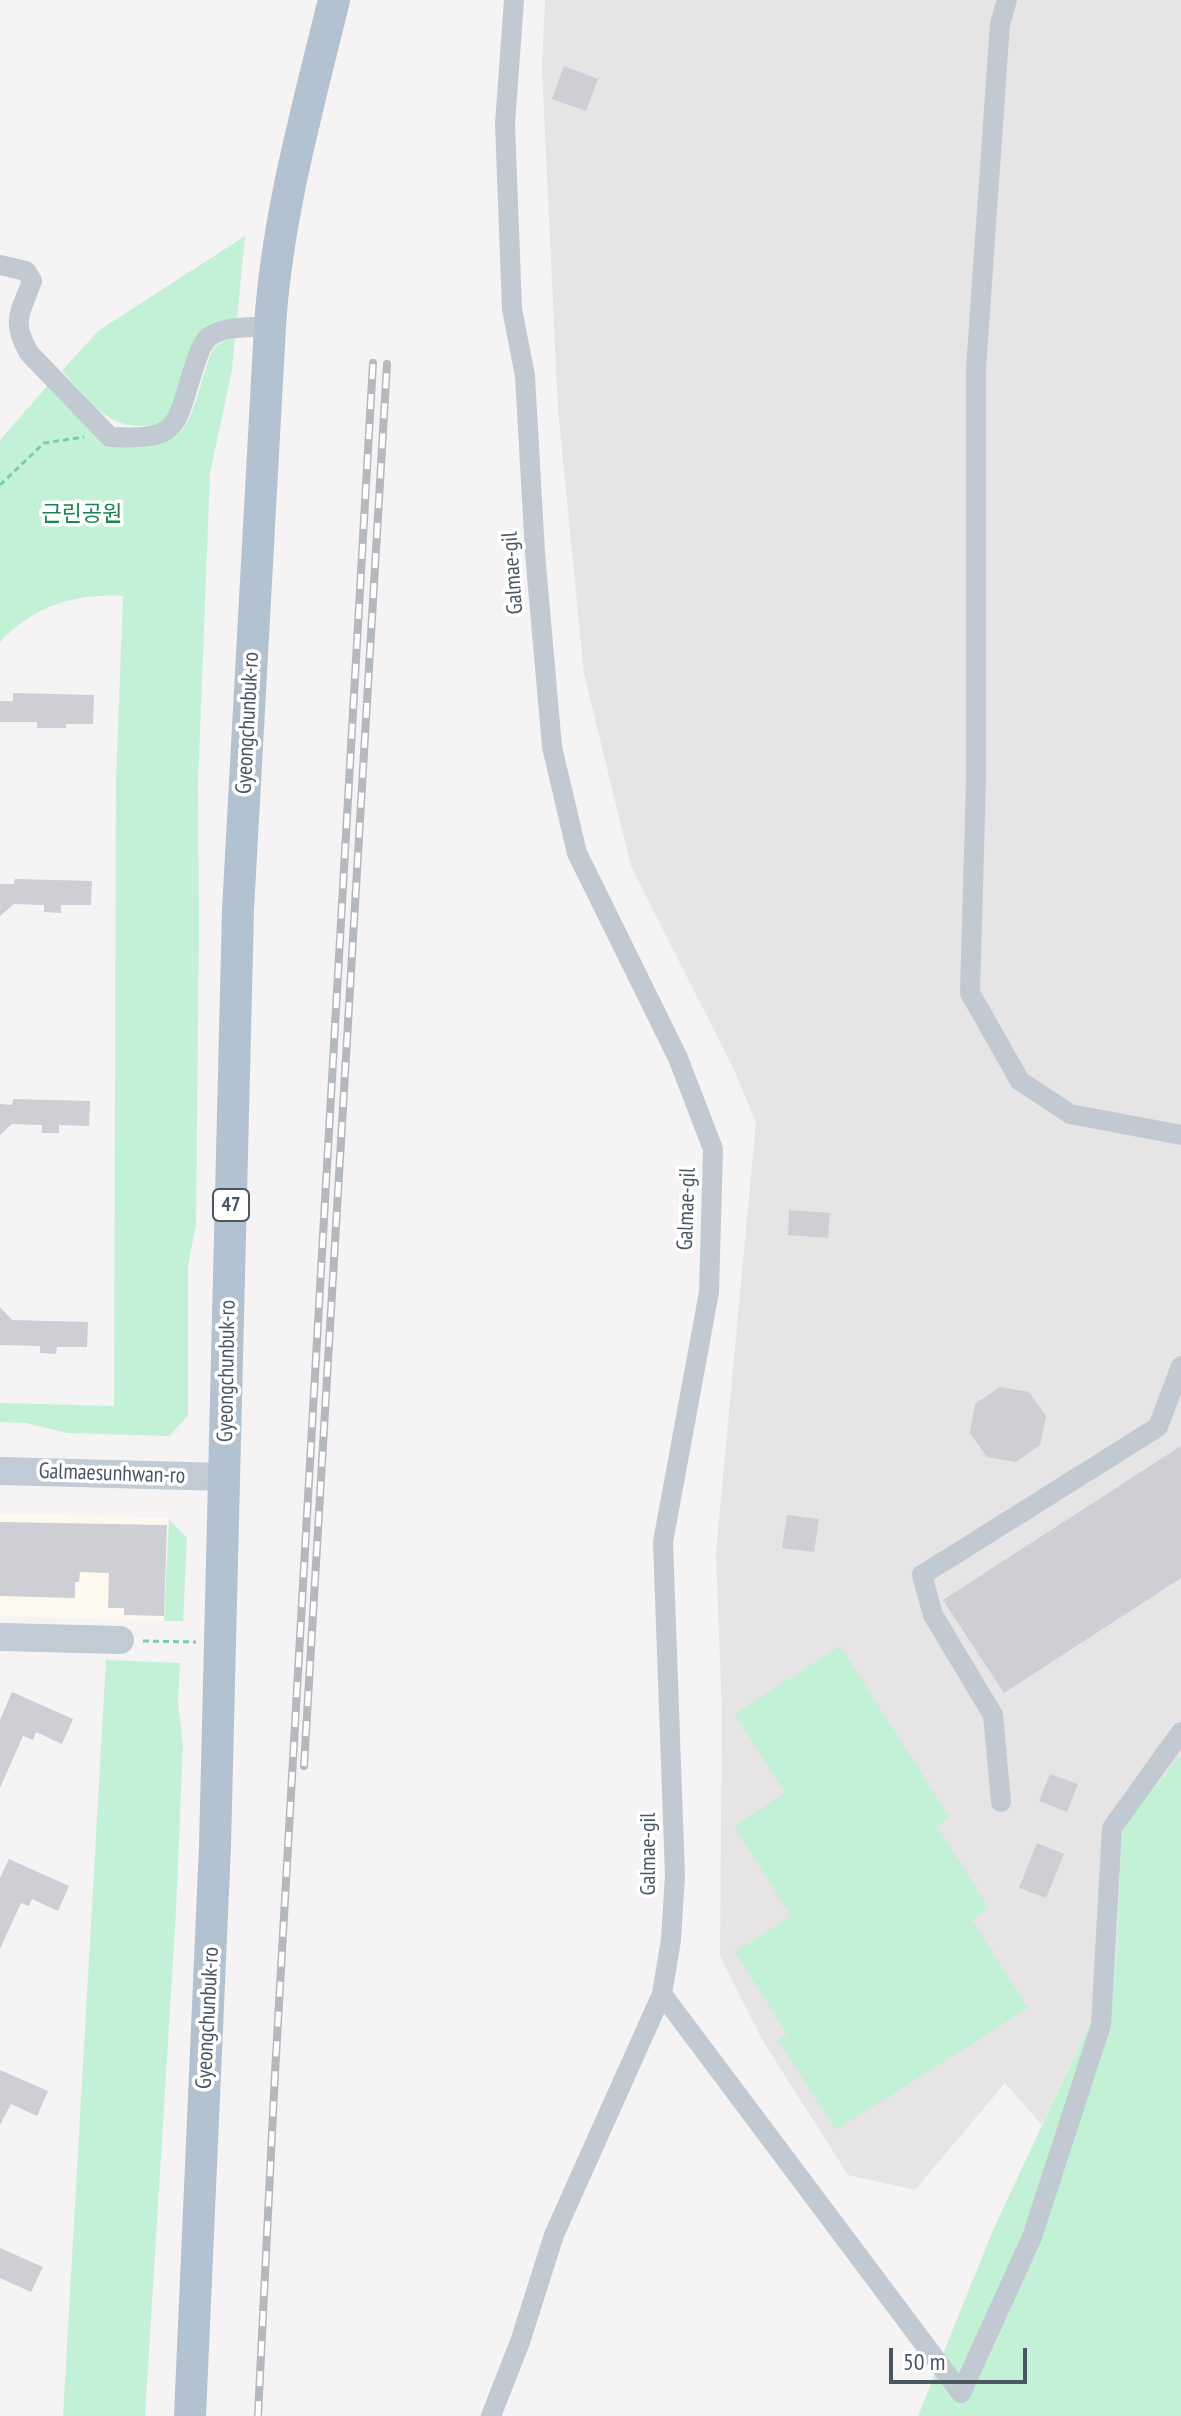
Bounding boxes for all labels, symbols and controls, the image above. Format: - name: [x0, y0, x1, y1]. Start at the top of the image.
- park label: 근린공원: [42, 502, 122, 528]
- street label: Galmae-gil: [497, 531, 529, 615]
- street label: Gyeongchunbuk-ro: [231, 651, 265, 795]
- street label: Galmae-gil: [672, 1167, 702, 1251]
- road number: 47: [213, 1189, 249, 1221]
- street label: Gyeongchunbuk-ro: [213, 1300, 241, 1442]
- street label: Galmaesunhwan-ro: [38, 1458, 186, 1490]
- street label: Galmae-gil: [636, 1813, 662, 1895]
- street label: Gyeongchunbuk-ro: [191, 1946, 225, 2090]
- scale bar: [893, 2332, 1031, 2382]
- text: 50 m: [903, 2346, 945, 2377]

